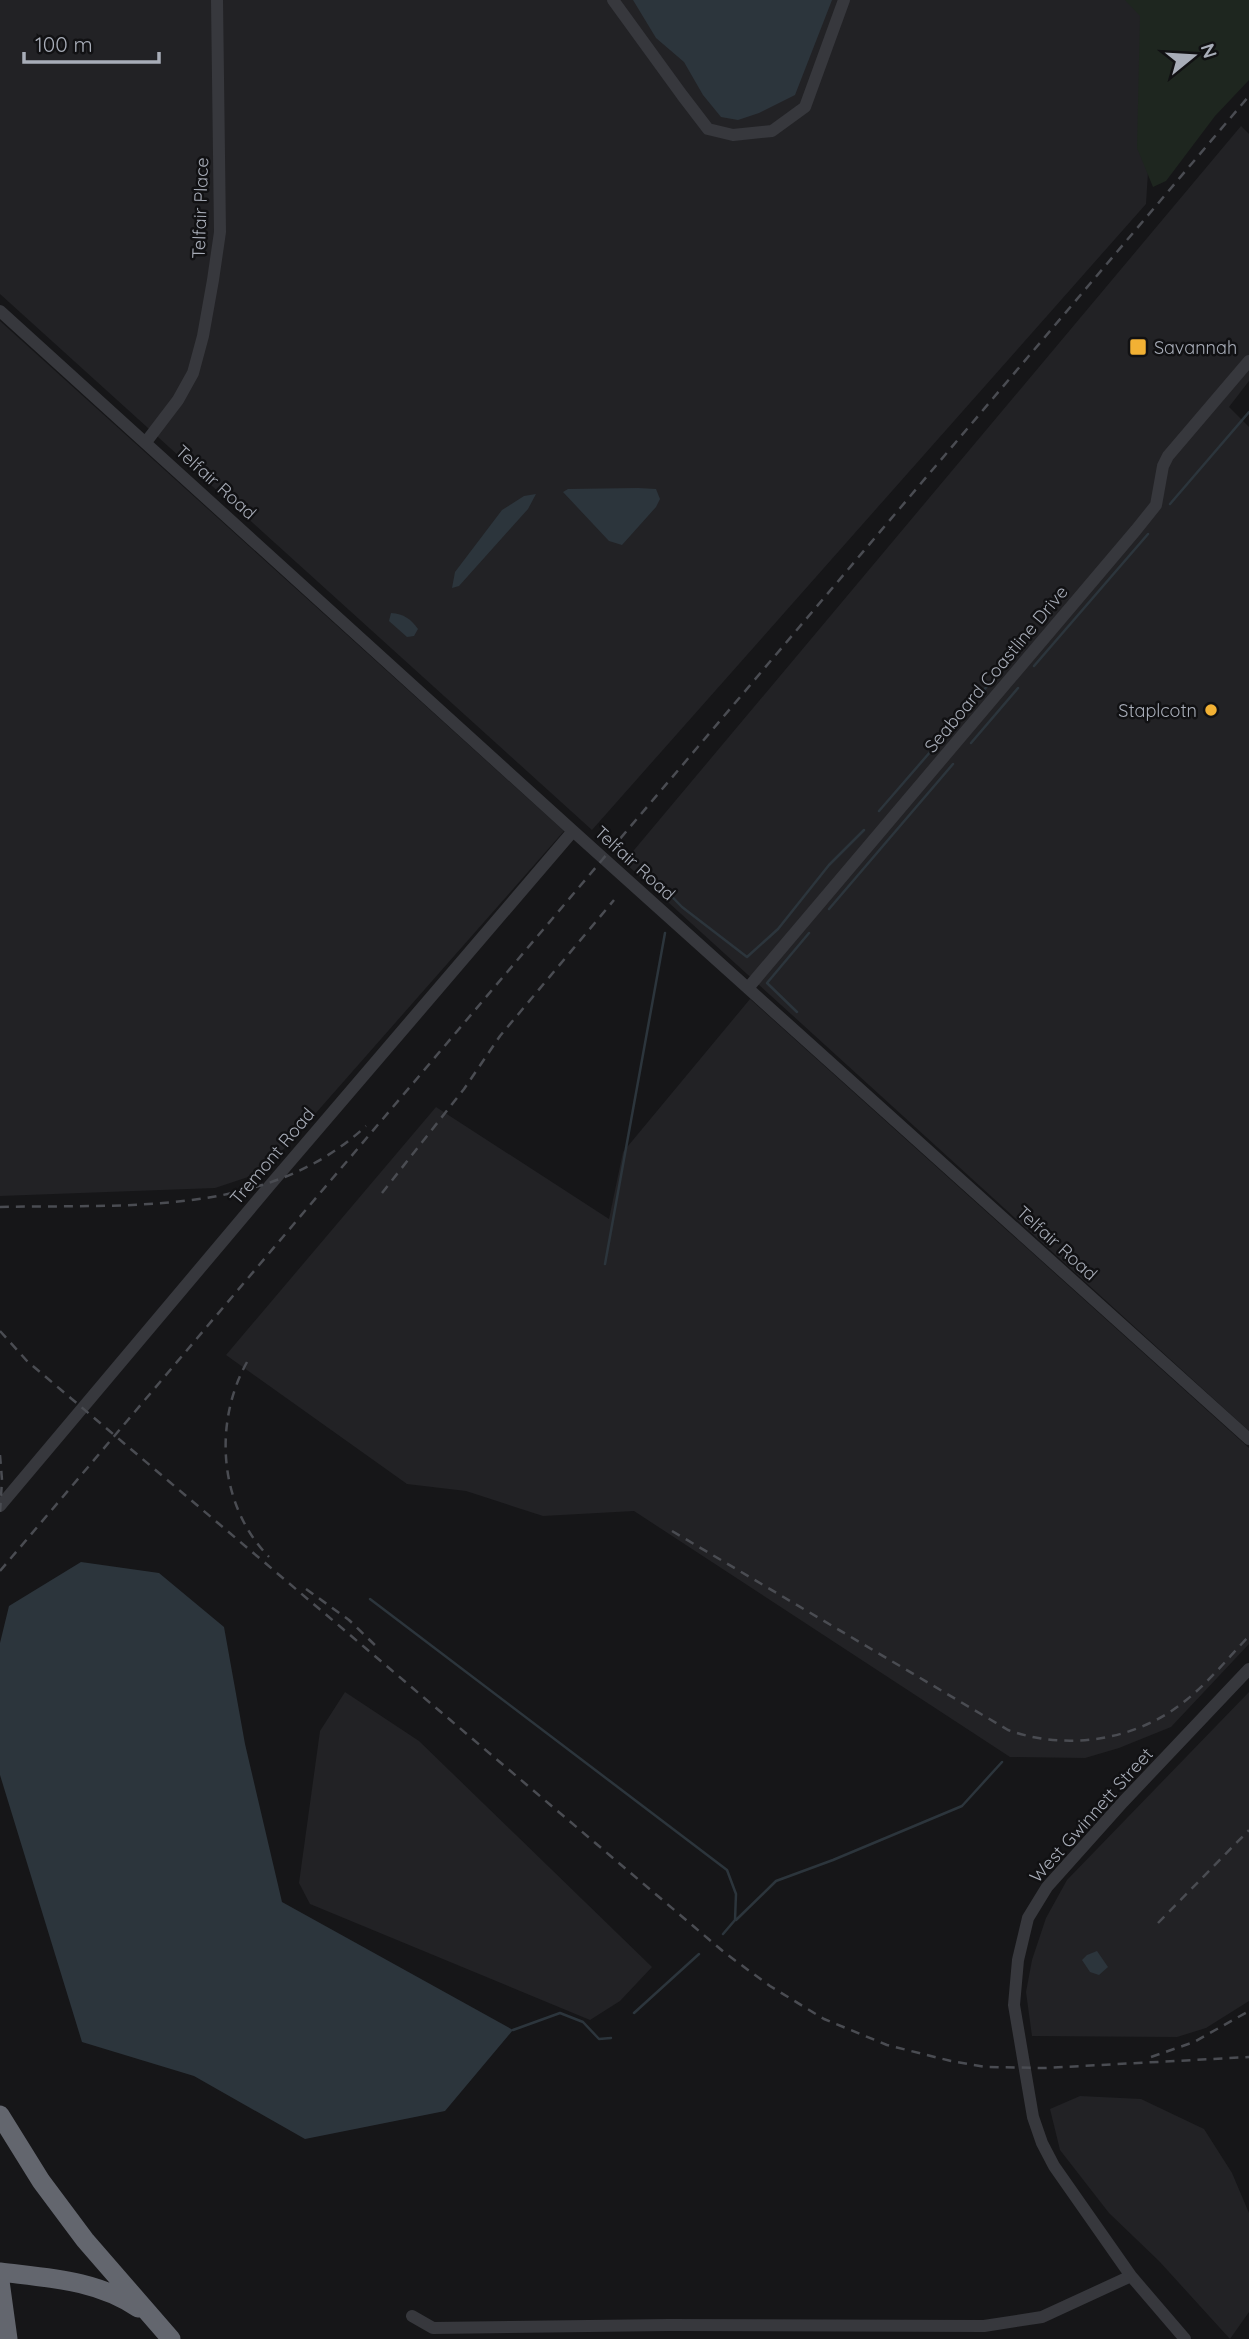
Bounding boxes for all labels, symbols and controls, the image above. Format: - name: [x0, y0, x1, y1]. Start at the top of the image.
- scale bar: [24, 21, 159, 65]
- north arrow: [1158, 21, 1228, 91]
- text: 100 m: [35, 31, 93, 57]
- text: N: [1196, 40, 1223, 61]
- street label: Telfair Place: [187, 157, 213, 259]
- place label: Savannah: [1154, 336, 1237, 359]
- marker: Savannah: [1128, 337, 1148, 357]
- street label: Telfair Road: [171, 440, 261, 524]
- street label: Seaboard Coastline Drive: [919, 581, 1073, 757]
- place label: Staplcotn: [1118, 699, 1197, 722]
- marker: Staplcotn: [1203, 702, 1219, 718]
- street label: Telfair Road: [590, 821, 680, 905]
- street label: Tremont Road: [225, 1103, 319, 1209]
- street label: Telfair Road: [1012, 1201, 1102, 1285]
- street label: West Gwinnett Street: [1024, 1743, 1158, 1887]

